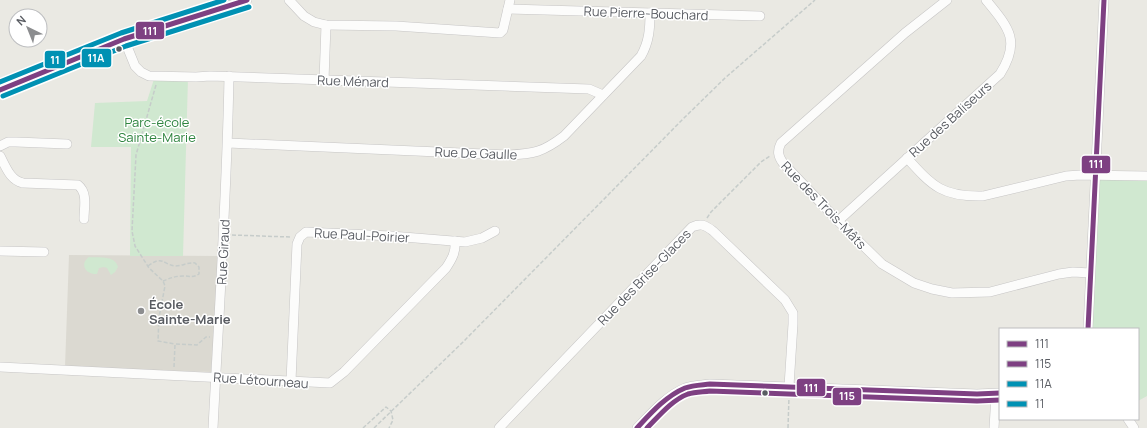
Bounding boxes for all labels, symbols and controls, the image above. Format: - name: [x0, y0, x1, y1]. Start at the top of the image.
- street label: Rue Pierre-Bouchard: [583, 2, 709, 24]
- north arrow: [8, 8, 48, 48]
- text: N: [13, 12, 29, 29]
- line badge: 111: [135, 21, 165, 40]
- text: 111: [143, 23, 157, 38]
- unlabelled marker: [114, 44, 124, 54]
- line badge: 11A: [81, 48, 112, 68]
- line badge: 11: [44, 50, 66, 69]
- text: 11A: [87, 50, 105, 65]
- text: 11: [50, 52, 60, 67]
- street label: Rue Ménard: [317, 71, 389, 91]
- street label: Rue des Baliseurs: [905, 77, 995, 161]
- park label: Parc-école Sainte-Marie: [118, 113, 196, 146]
- street label: Rue De Gaulle: [434, 143, 518, 163]
- line badge: 111: [1081, 155, 1111, 174]
- text: 111: [1089, 156, 1103, 171]
- street label: Rue des Trois-Mâts: [777, 157, 871, 253]
- street label: Rue Giraud: [212, 219, 234, 285]
- street label: Rue Paul-Poirier: [314, 224, 411, 247]
- street label: Rue des Brise-Glaces: [593, 225, 695, 329]
- place label: École Sainte-Marie: [149, 295, 231, 328]
- marker: École Sainte-Marie: [136, 306, 146, 316]
- legend: [999, 328, 1139, 420]
- text: 111: [1035, 335, 1049, 352]
- text: 115: [1035, 355, 1051, 372]
- street label: Rue Létourneau: [213, 368, 309, 392]
- text: 11A: [1035, 375, 1052, 392]
- line badge: 111: [796, 378, 826, 397]
- text: 111: [804, 380, 818, 395]
- line badge: 115: [832, 387, 862, 406]
- unlabelled marker: [760, 388, 770, 398]
- text: 115: [839, 388, 855, 403]
- text: 11: [1035, 395, 1044, 412]

